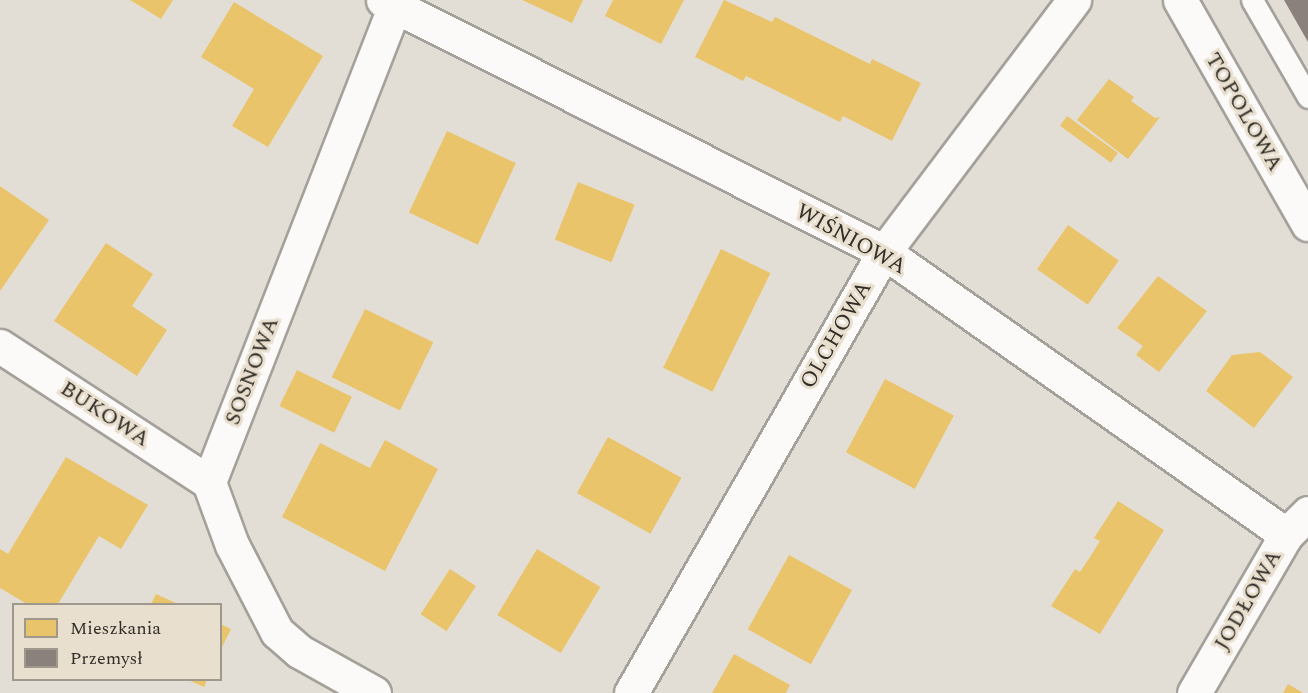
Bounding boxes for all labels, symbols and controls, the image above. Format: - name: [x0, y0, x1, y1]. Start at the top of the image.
- street label: TOPOLOWA: [1199, 48, 1289, 176]
- street label: WIŚNIOWA: [791, 198, 911, 280]
- street label: OLCHOWA: [795, 276, 877, 394]
- street label: SOSNOWA: [219, 313, 285, 429]
- street label: BUKOWA: [55, 375, 155, 453]
- street label: JODŁOWA: [1209, 545, 1287, 655]
- legend: [12, 603, 222, 681]
- text: Mieszkania: [70, 615, 161, 642]
- text: Przemysł: [70, 645, 143, 672]

